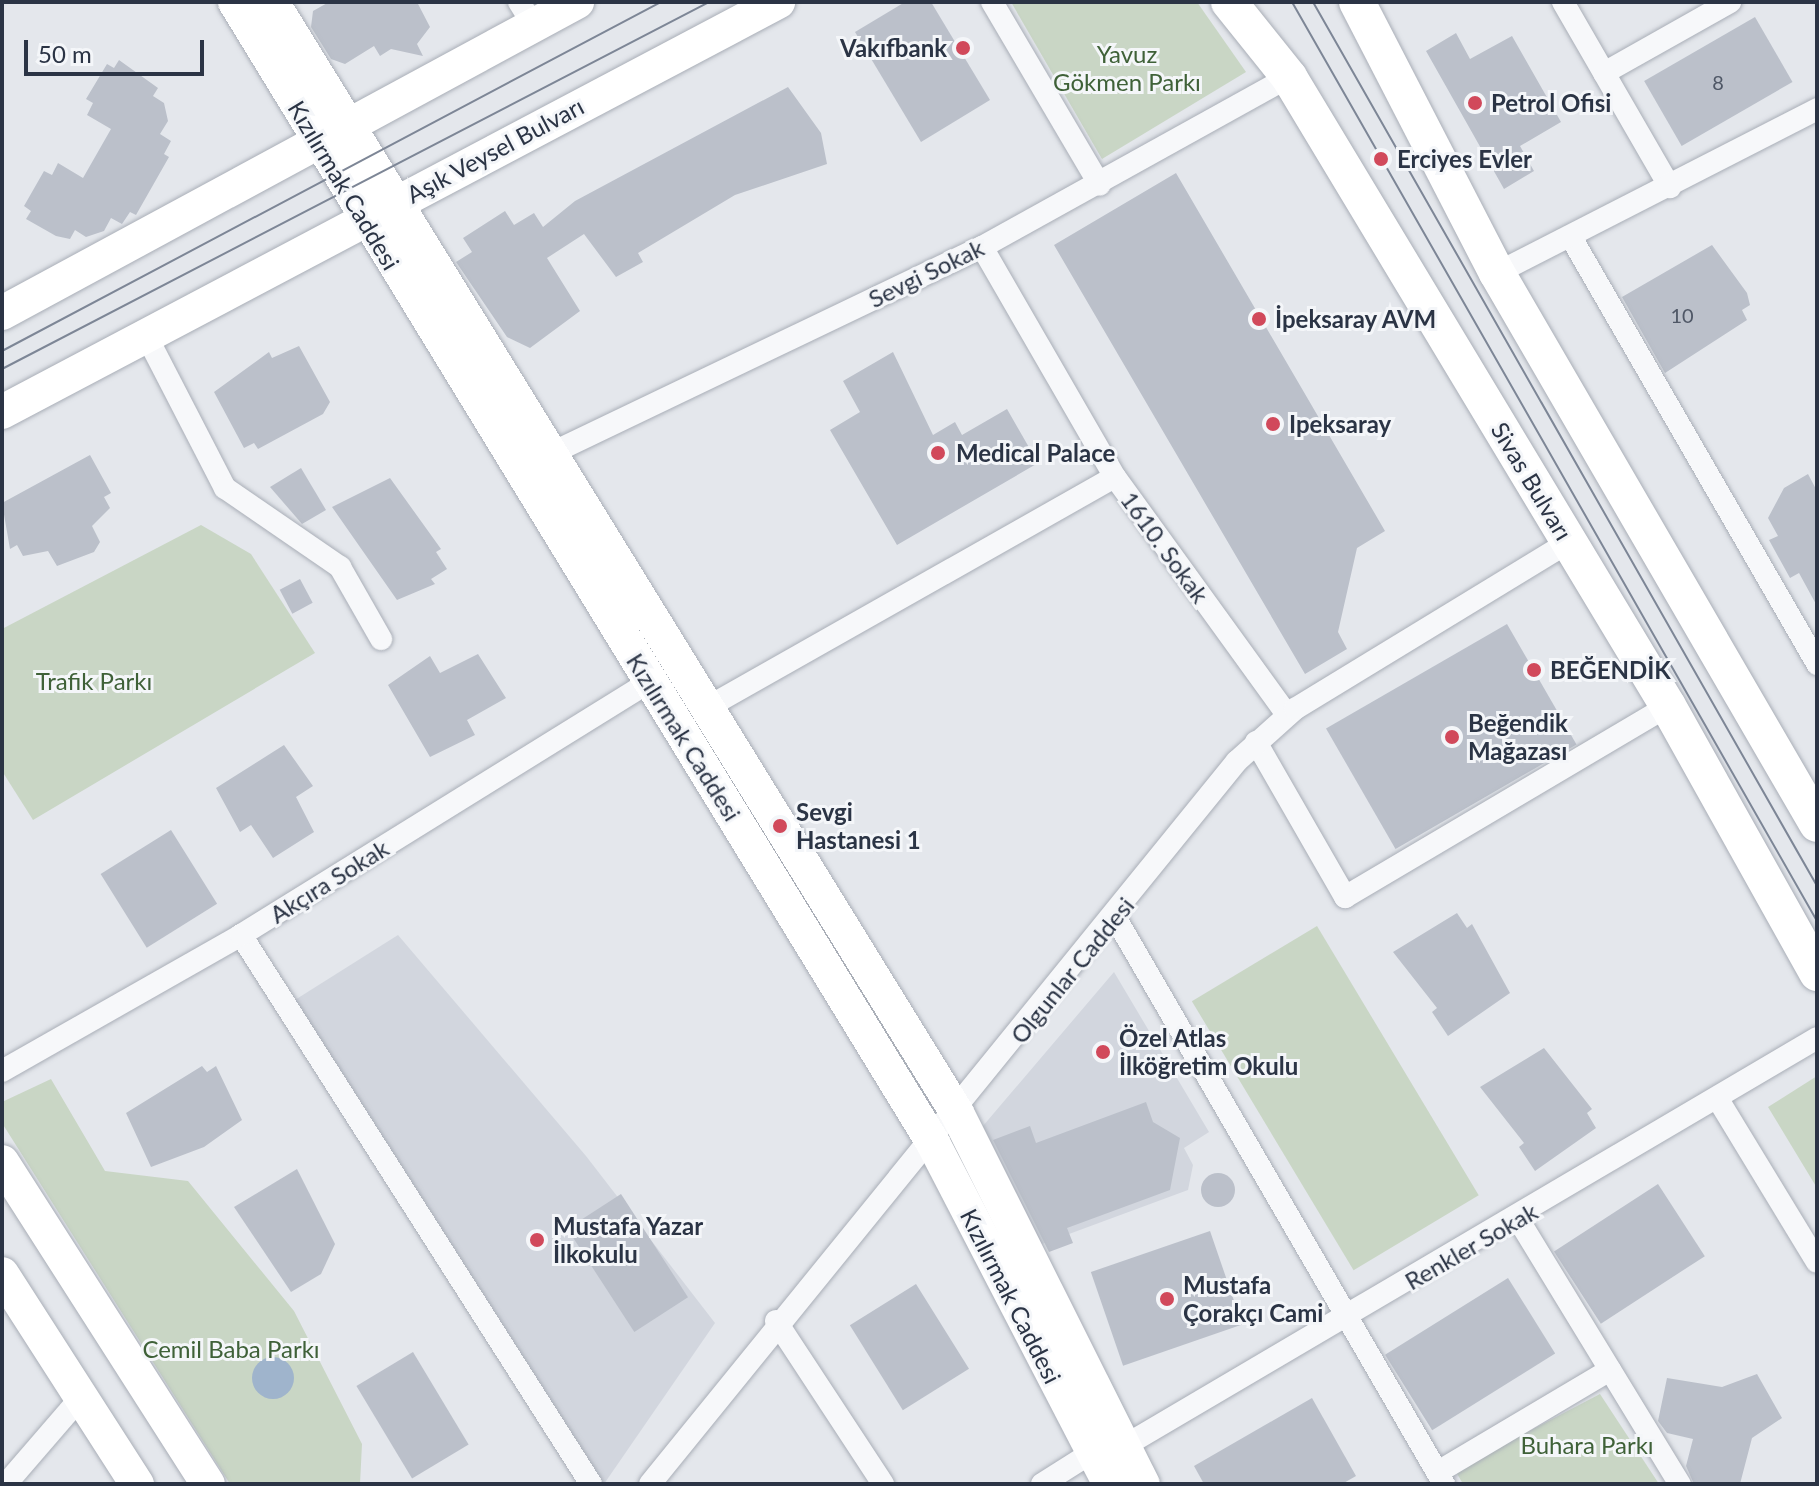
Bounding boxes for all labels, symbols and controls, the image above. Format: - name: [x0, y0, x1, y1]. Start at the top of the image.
- scale bar: [28, 24, 208, 74]
- place label: Vakıfbank: [840, 34, 947, 62]
- text: 50 m: [38, 39, 92, 68]
- marker: Vakıfbank: [954, 39, 972, 57]
- park label: Yavuz Gökmen Parkı: [1053, 40, 1201, 96]
- house number: 8: [1712, 70, 1724, 94]
- place label: Petrol Ofisi: [1491, 89, 1611, 117]
- street label: Aşık Veysel Bulvarı: [401, 91, 589, 209]
- marker: Petrol Ofisi: [1466, 94, 1484, 112]
- street label: Kızılırmak Caddesi: [282, 95, 406, 275]
- place label: Erciyes Evler: [1397, 145, 1532, 173]
- marker: Erciyes Evler: [1372, 150, 1390, 168]
- street label: Sevgi Sokak: [864, 233, 988, 313]
- house number: 10: [1670, 303, 1694, 327]
- place label: İpeksaray AVM: [1275, 305, 1438, 333]
- marker: İpeksaray AVM: [1250, 310, 1268, 328]
- place label: Ipeksaray: [1289, 410, 1391, 438]
- marker: Ipeksaray: [1264, 415, 1282, 433]
- street label: Sivas Bulvarı: [1486, 417, 1578, 545]
- place label: Medical Palace: [956, 439, 1115, 467]
- marker: Medical Palace: [927, 442, 949, 464]
- street label: 1610. Sokak: [1115, 486, 1215, 608]
- street label: Kızılırmak Caddesi: [621, 648, 747, 826]
- place label: BEĞENDİK: [1550, 656, 1671, 684]
- marker: BEĞENDİK: [1525, 661, 1543, 679]
- park label: Trafik Parkı: [36, 667, 152, 695]
- place label: Beğendik Mağazası: [1468, 709, 1568, 765]
- marker: Beğendik Mağazası: [1443, 728, 1461, 746]
- place label: Sevgi Hastanesi 1: [796, 798, 921, 854]
- marker: Sevgi Hastanesi 1: [771, 817, 789, 835]
- street label: Akçıra Sokak: [264, 833, 394, 929]
- street label: Olgunlar Caddesi: [1004, 891, 1140, 1049]
- place label: Özel Atlas İlköğretim Okulu: [1119, 1024, 1298, 1080]
- marker: Özel Atlas İlköğretim Okulu: [1094, 1043, 1112, 1061]
- street label: Renkler Sokak: [1399, 1196, 1543, 1296]
- street label: Kızılırmak Caddesi: [955, 1204, 1067, 1388]
- place label: Mustafa Yazar İlkokulu: [553, 1212, 704, 1268]
- marker: Mustafa Yazar İlkokulu: [528, 1231, 546, 1249]
- place label: Mustafa Çorakçı Cami: [1183, 1271, 1323, 1327]
- marker: Mustafa Çorakçı Cami: [1158, 1290, 1176, 1308]
- park label: Cemil Baba Parkı: [142, 1335, 320, 1363]
- park label: Buhara Parkı: [1520, 1431, 1654, 1459]

